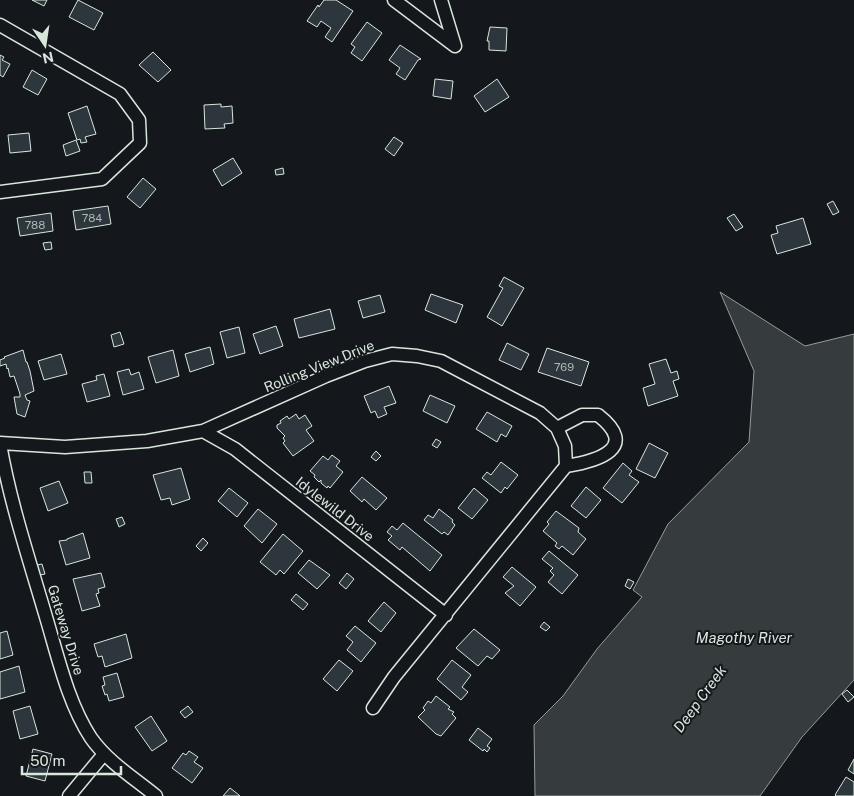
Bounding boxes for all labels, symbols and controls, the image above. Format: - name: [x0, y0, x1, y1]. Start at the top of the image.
- north arrow: [20, 20, 70, 70]
- text: N: [41, 49, 55, 67]
- house number: 784: [82, 212, 102, 224]
- house number: 788: [25, 219, 45, 231]
- street label: Rolling View Drive: [262, 337, 376, 395]
- house number: 769: [554, 361, 574, 373]
- street label: Idylewild Drive: [293, 473, 377, 545]
- street label: Gateway Drive: [45, 583, 87, 677]
- water label: Magothy River: [696, 629, 793, 646]
- water label: Deep Creek: [670, 661, 730, 735]
- scale bar: [22, 744, 121, 776]
- text: 50 m: [30, 752, 65, 769]

